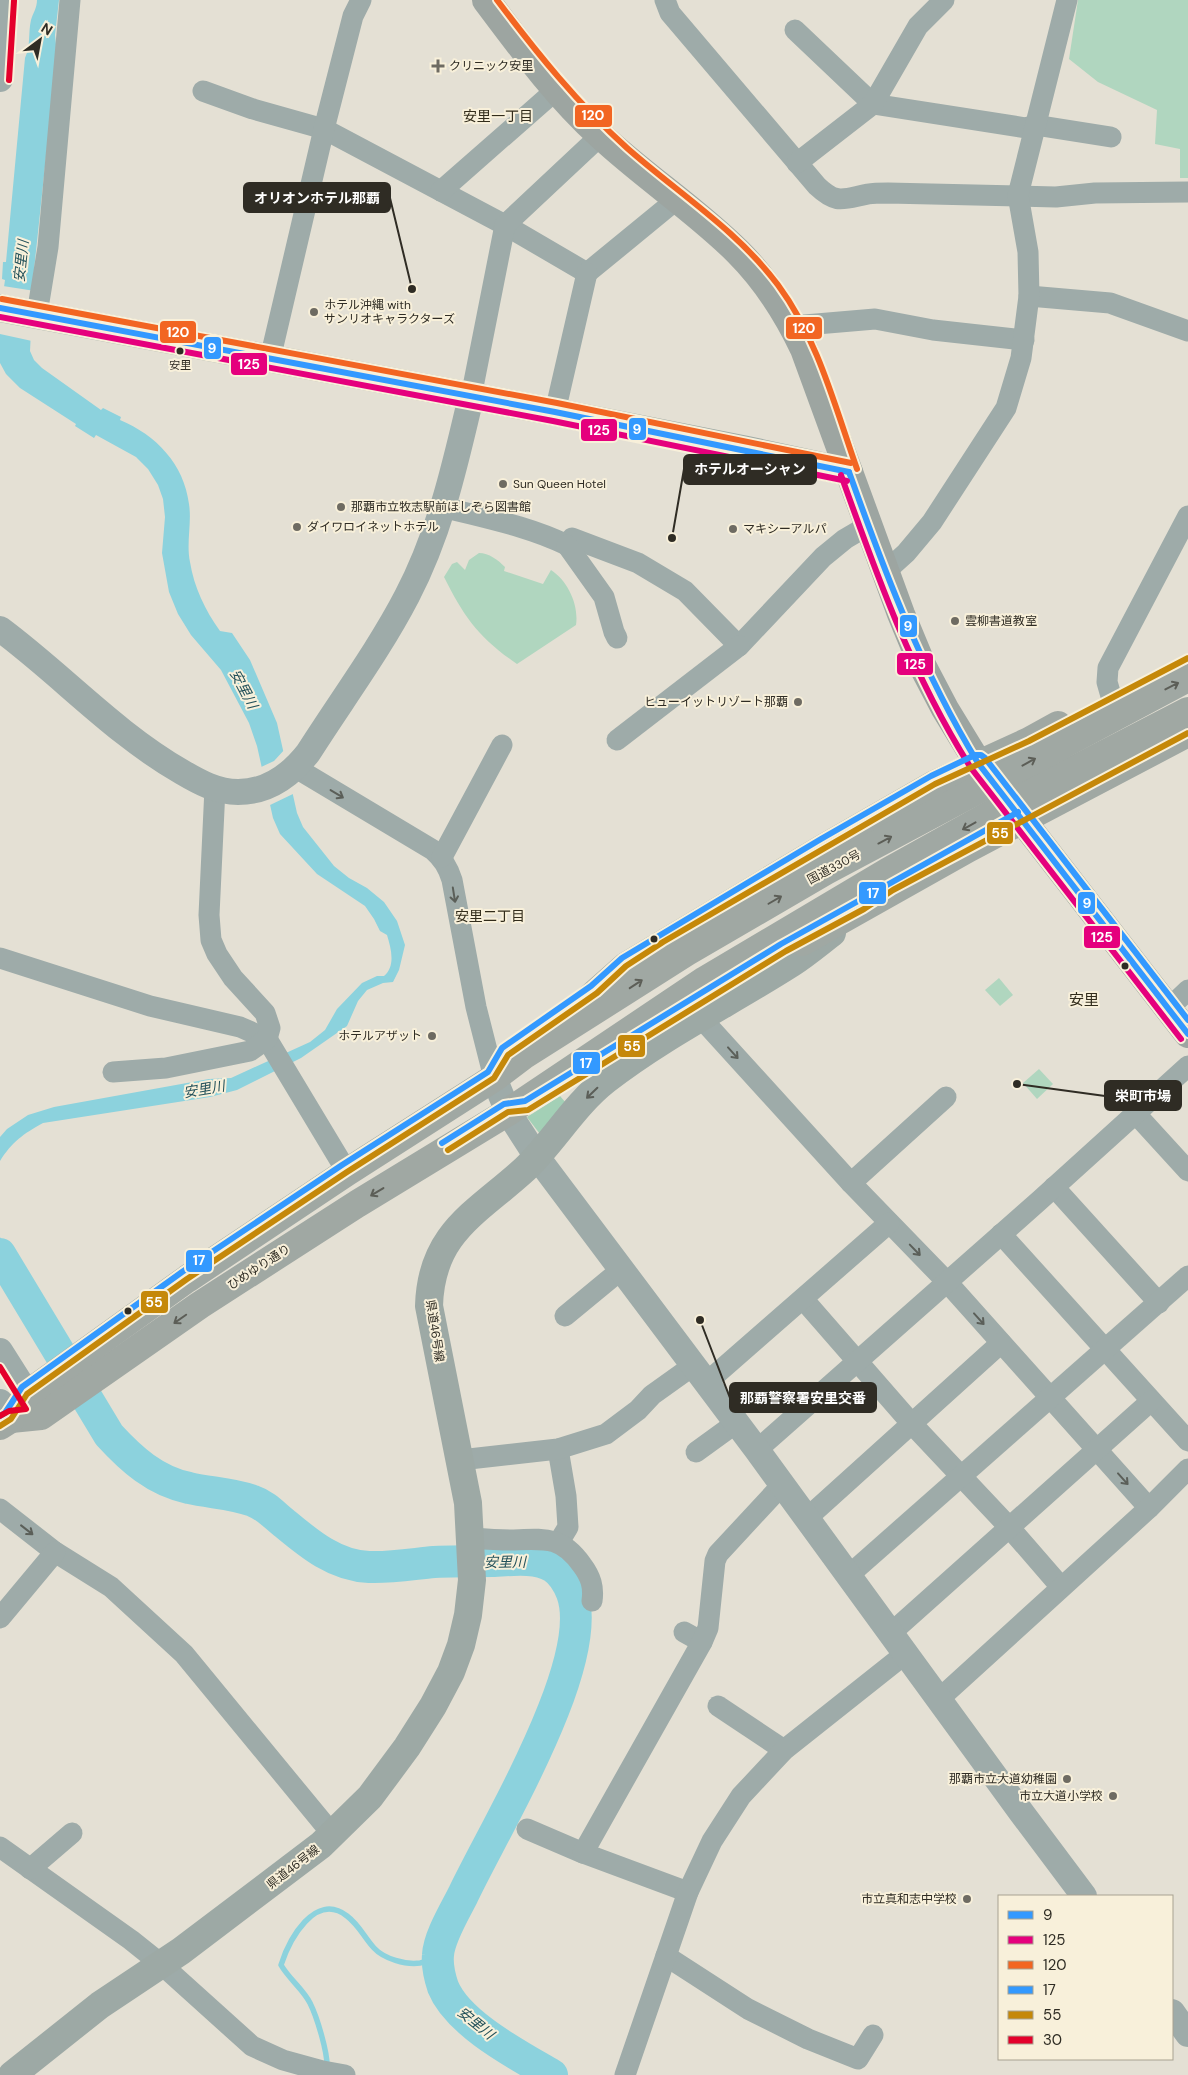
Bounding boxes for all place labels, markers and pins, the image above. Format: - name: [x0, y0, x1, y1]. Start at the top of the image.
- place label: クリニック安里: [449, 58, 533, 74]
- marker: クリニック安里: [431, 59, 445, 73]
- callout: オリオンホテル那覇: [244, 183, 390, 212]
- place label: ホテル沖縄 with サンリオキャラクターズ: [324, 297, 455, 327]
- marker: ホテル沖縄 with サンリオキャラクターズ: [308, 306, 320, 318]
- marker: 安里: [175, 346, 185, 356]
- place label: 安里: [169, 358, 191, 372]
- callout: ホテルオーシャン: [684, 455, 816, 484]
- place label: Sun Queen Hotel: [513, 476, 606, 492]
- marker: Sun Queen Hotel: [497, 478, 509, 490]
- place label: 那覇市立牧志駅前ほしぞら図書館: [351, 499, 531, 515]
- marker: 那覇市立牧志駅前ほしぞら図書館: [335, 501, 347, 513]
- place label: ダイワロイネットホテル: [307, 519, 439, 535]
- marker: ダイワロイネットホテル: [291, 521, 303, 533]
- place label: マキシーアルパ: [743, 521, 826, 537]
- marker: マキシーアルパ: [727, 523, 739, 535]
- place label: 雲柳書道教室: [965, 613, 1037, 629]
- marker: 雲柳書道教室: [949, 615, 961, 627]
- place label: ヒューイットリゾート那覇: [644, 694, 788, 710]
- marker: ヒューイットリゾート那覇: [792, 696, 804, 708]
- unlabelled marker: [649, 934, 659, 944]
- unlabelled marker: [1120, 961, 1130, 971]
- place label: ホテルアザット: [338, 1028, 422, 1044]
- marker: ホテルアザット: [426, 1030, 438, 1042]
- callout: 栄町市場: [1105, 1081, 1181, 1110]
- unlabelled marker: [123, 1306, 133, 1316]
- callout: 那覇警察署安里交番: [730, 1383, 876, 1412]
- place label: 那覇市立大道幼稚園: [949, 1771, 1057, 1787]
- marker: 那覇市立大道幼稚園: [1061, 1773, 1073, 1785]
- place label: 市立大道小学校: [1019, 1788, 1103, 1804]
- marker: 市立大道小学校: [1107, 1790, 1119, 1802]
- place label: 市立真和志中学校: [861, 1891, 957, 1907]
- marker: 市立真和志中学校: [961, 1893, 973, 1905]

